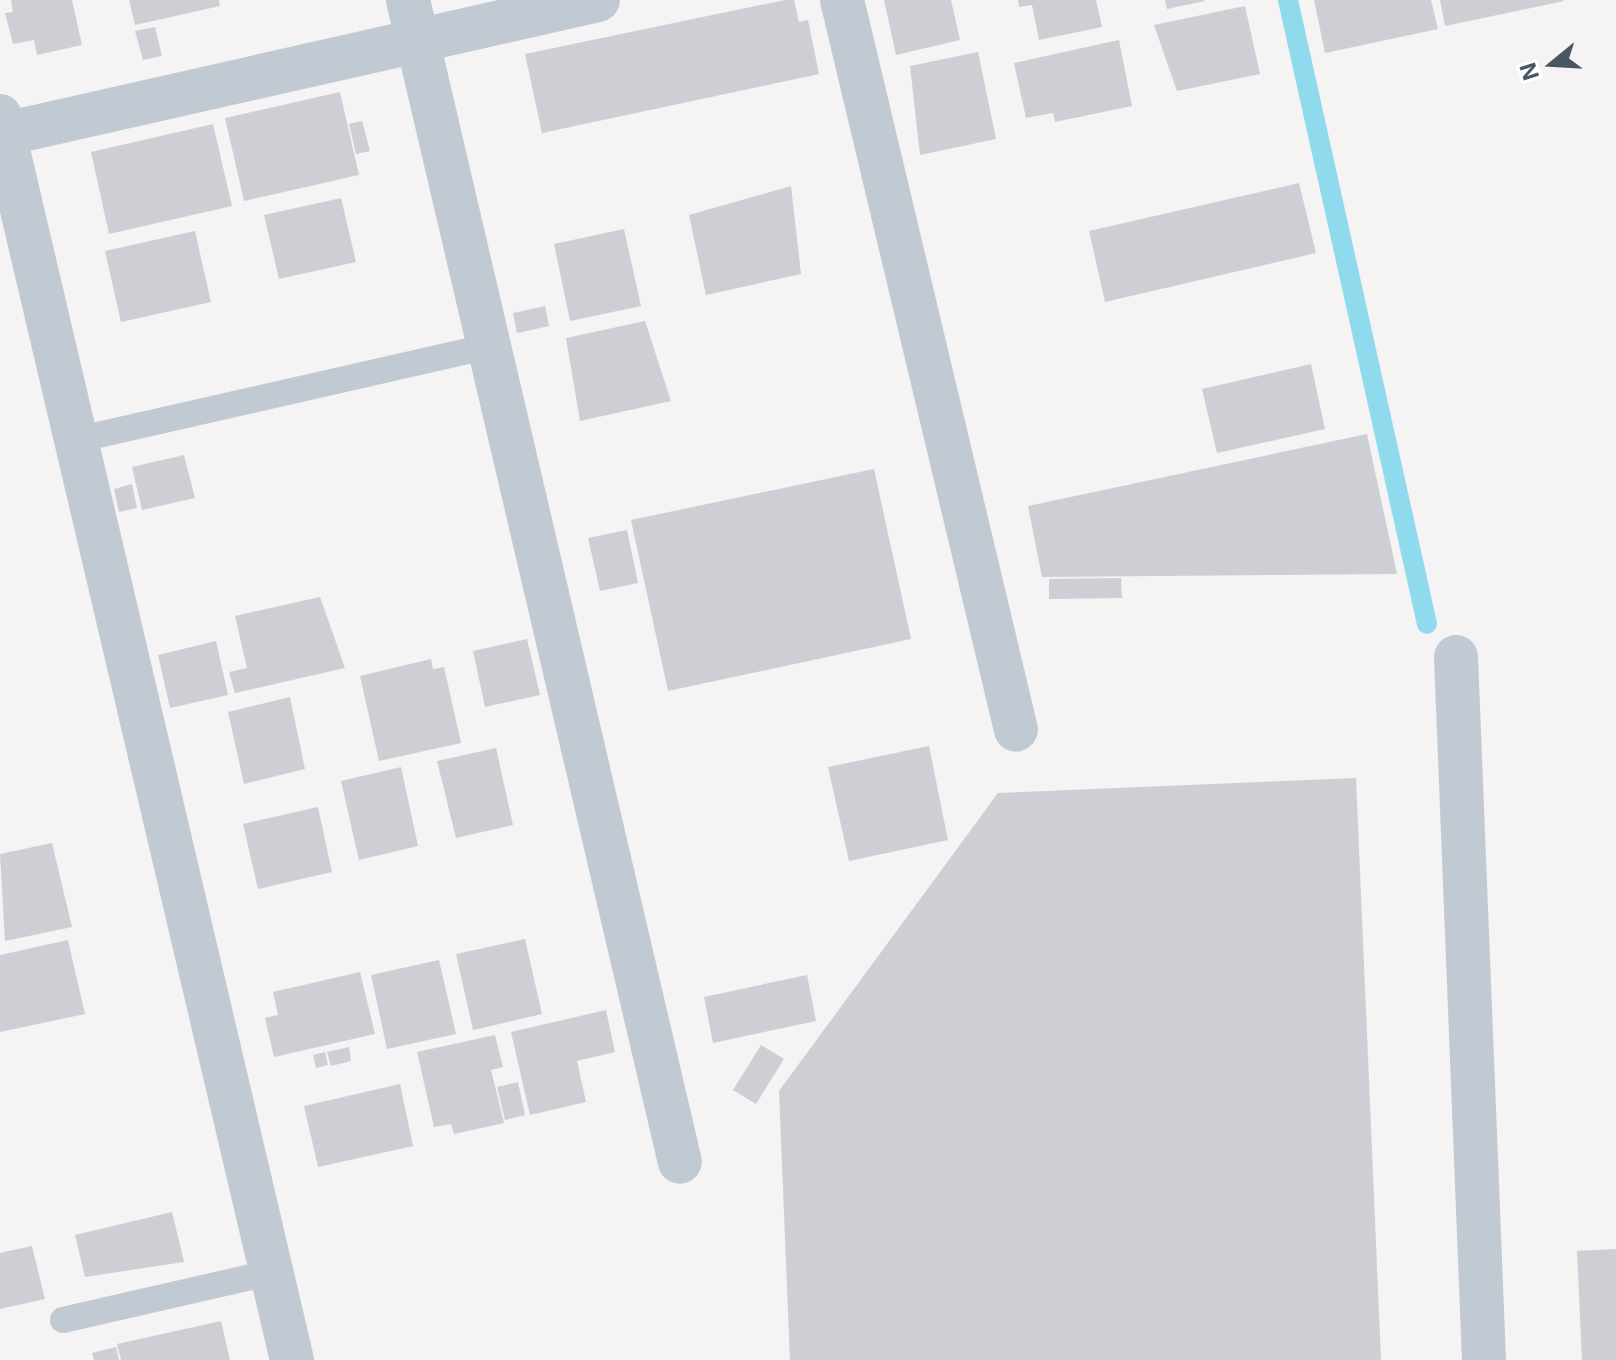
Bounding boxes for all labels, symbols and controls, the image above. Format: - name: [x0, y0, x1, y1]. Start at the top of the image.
- north arrow: [1512, 24, 1592, 104]
- text: N: [1514, 59, 1544, 83]

